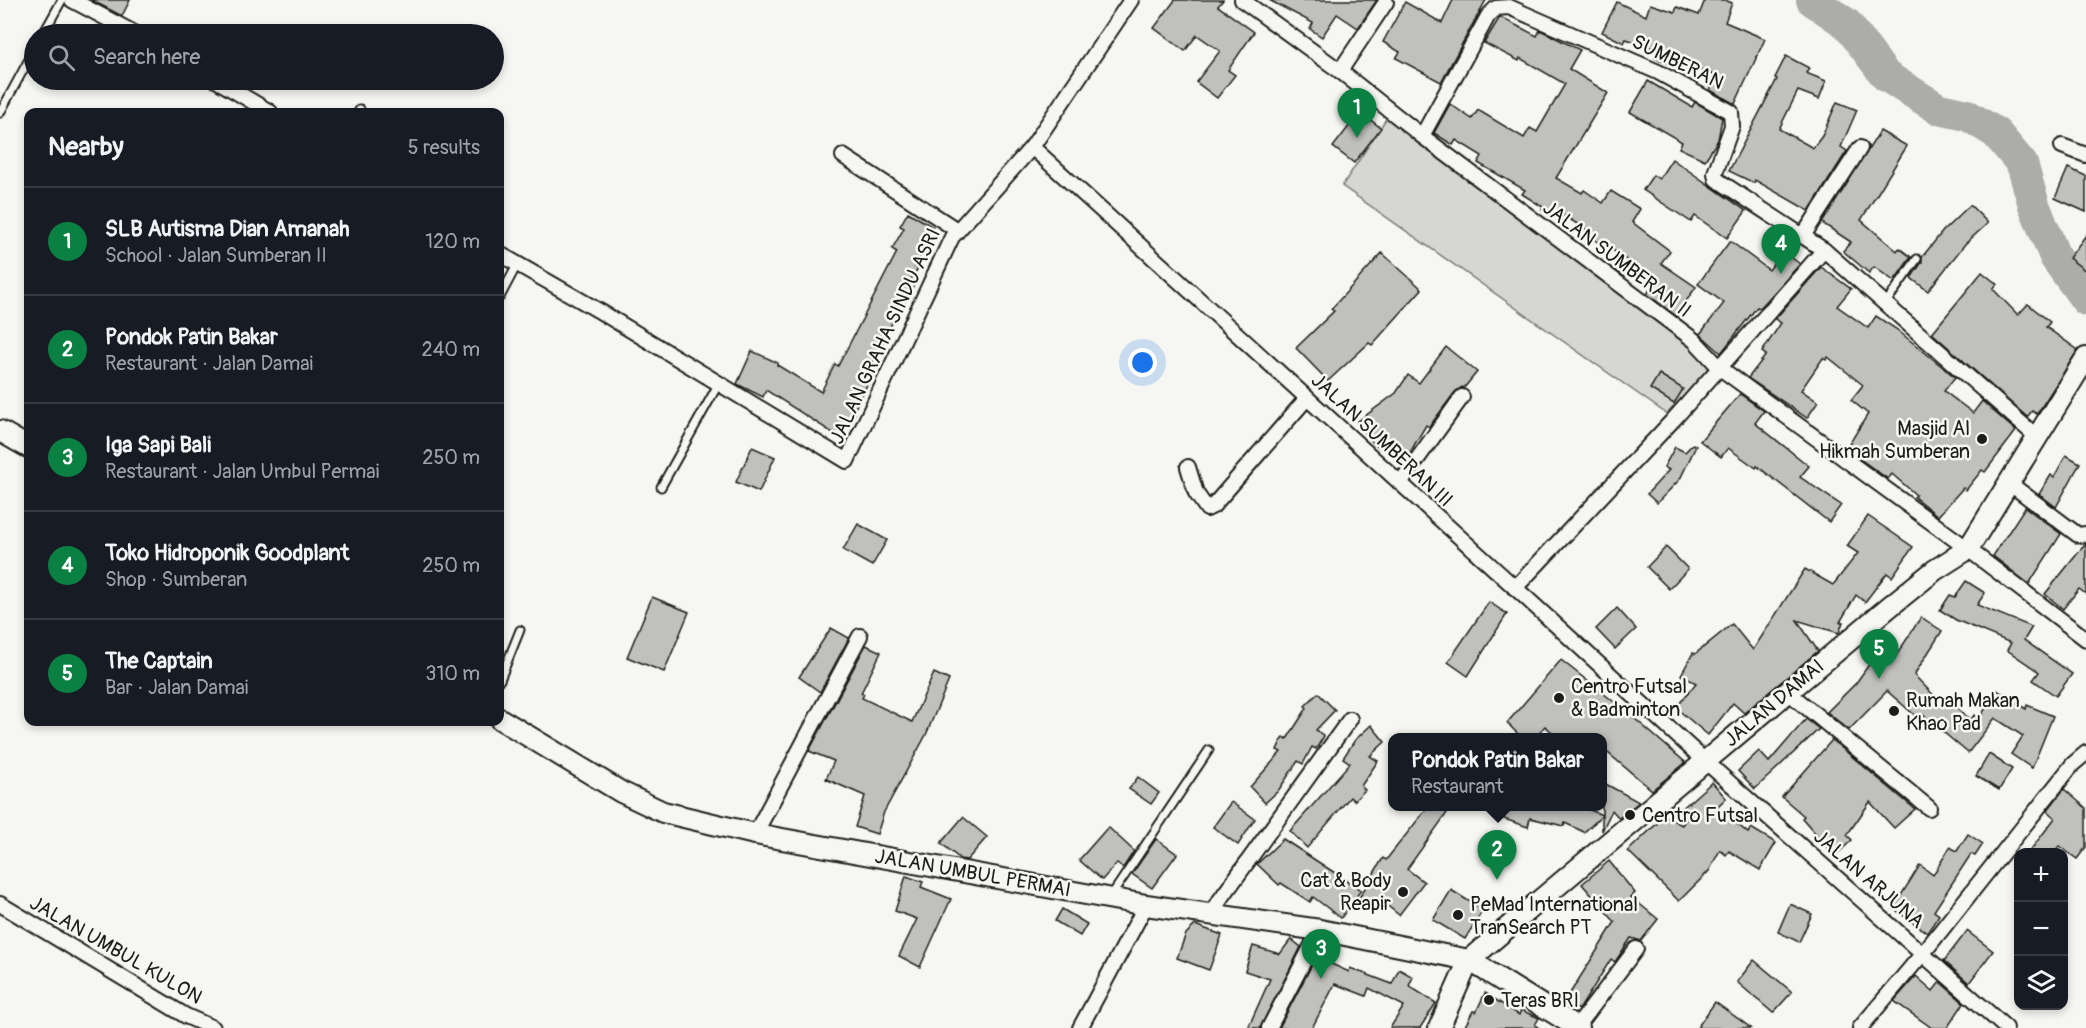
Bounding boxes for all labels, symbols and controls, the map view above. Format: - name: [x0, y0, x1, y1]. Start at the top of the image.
- search box: [24, 24, 504, 90]
- street label: SUMBERAN: [1628, 29, 1728, 95]
- icon: search: [45, 41, 78, 74]
- text: Search here: [93, 43, 200, 71]
- pin: 1: [1338, 88, 1376, 138]
- text: Nearby: [48, 131, 124, 163]
- text: 5 results: [408, 135, 480, 160]
- street label: JALAN SUMBERAN II: [1538, 195, 1696, 323]
- text: SLB Autisma Dian Amanah: [105, 215, 350, 243]
- street label: JALAN GRAHA SINDU ASRI: [824, 224, 946, 448]
- pin: 4: [1762, 224, 1800, 274]
- text: 1: [64, 229, 71, 254]
- text: 120 m: [425, 229, 480, 254]
- text: School · Jalan Sumberan II: [105, 243, 327, 268]
- text: Pondok Patin Bakar: [105, 323, 278, 351]
- text: 2: [62, 337, 73, 362]
- text: 240 m: [421, 337, 480, 362]
- your location: [1128, 348, 1157, 377]
- text: Restaurant · Jalan Damai: [105, 351, 313, 376]
- street label: JALAN SUMBERAN III: [1306, 368, 1458, 512]
- place label: Masjid Al Hikmah Sumberan: [1819, 416, 1970, 464]
- text: Iga Sapi Bali: [105, 431, 211, 459]
- marker: Masjid Al Hikmah Sumberan: [1975, 432, 1989, 446]
- text: 3: [62, 445, 73, 470]
- text: 250 m: [422, 445, 480, 470]
- text: Restaurant · Jalan Umbul Permai: [105, 459, 379, 484]
- text: Toko Hidroponik Goodplant: [105, 539, 349, 567]
- text: 4: [62, 553, 73, 578]
- text: 250 m: [422, 553, 480, 578]
- text: Shop · Sumberan: [105, 567, 247, 592]
- pin: 5: [1860, 630, 1898, 679]
- text: The Captain: [105, 647, 213, 675]
- street label: JALAN DAMAI: [1719, 654, 1829, 752]
- text: 5: [62, 661, 73, 686]
- text: 310 m: [425, 661, 480, 686]
- place label: Centro Futsal & Badminton: [1571, 674, 1687, 722]
- text: Bar · Jalan Damai: [105, 675, 248, 700]
- place label: Rumah Makan Khao Pad: [1906, 688, 2020, 736]
- marker: Centro Futsal & Badminton: [1552, 691, 1566, 705]
- marker: Rumah Makan Khao Pad: [1887, 704, 1901, 718]
- popup: [1388, 733, 1607, 811]
- text: Pondok Patin Bakar: [1411, 746, 1584, 774]
- text: Restaurant: [1411, 774, 1503, 799]
- place label: Centro Futsal: [1642, 803, 1758, 828]
- marker: Centro Futsal: [1623, 808, 1637, 822]
- street label: JALAN ARJUNA: [1809, 824, 1930, 934]
- pin: 2: [1478, 830, 1516, 880]
- street label: JALAN UMBUL PERMAI: [873, 843, 1073, 903]
- map controls: [2014, 848, 2068, 1010]
- button: +: [2014, 848, 2068, 902]
- place label: Cat & Body Reapir: [1300, 868, 1391, 916]
- marker: Cat & Body Reapir: [1396, 885, 1410, 899]
- street label: JALAN UMBUL KULON: [25, 890, 207, 1010]
- place label: PeMad International TranSearch PT: [1470, 892, 1638, 940]
- button: −: [2014, 902, 2068, 956]
- marker: PeMad International TranSearch PT: [1451, 908, 1465, 922]
- pin: 3: [1302, 930, 1340, 979]
- button: layers: [2014, 956, 2068, 1010]
- place label: Teras BRI: [1501, 988, 1579, 1013]
- marker: Teras BRI: [1482, 993, 1496, 1007]

